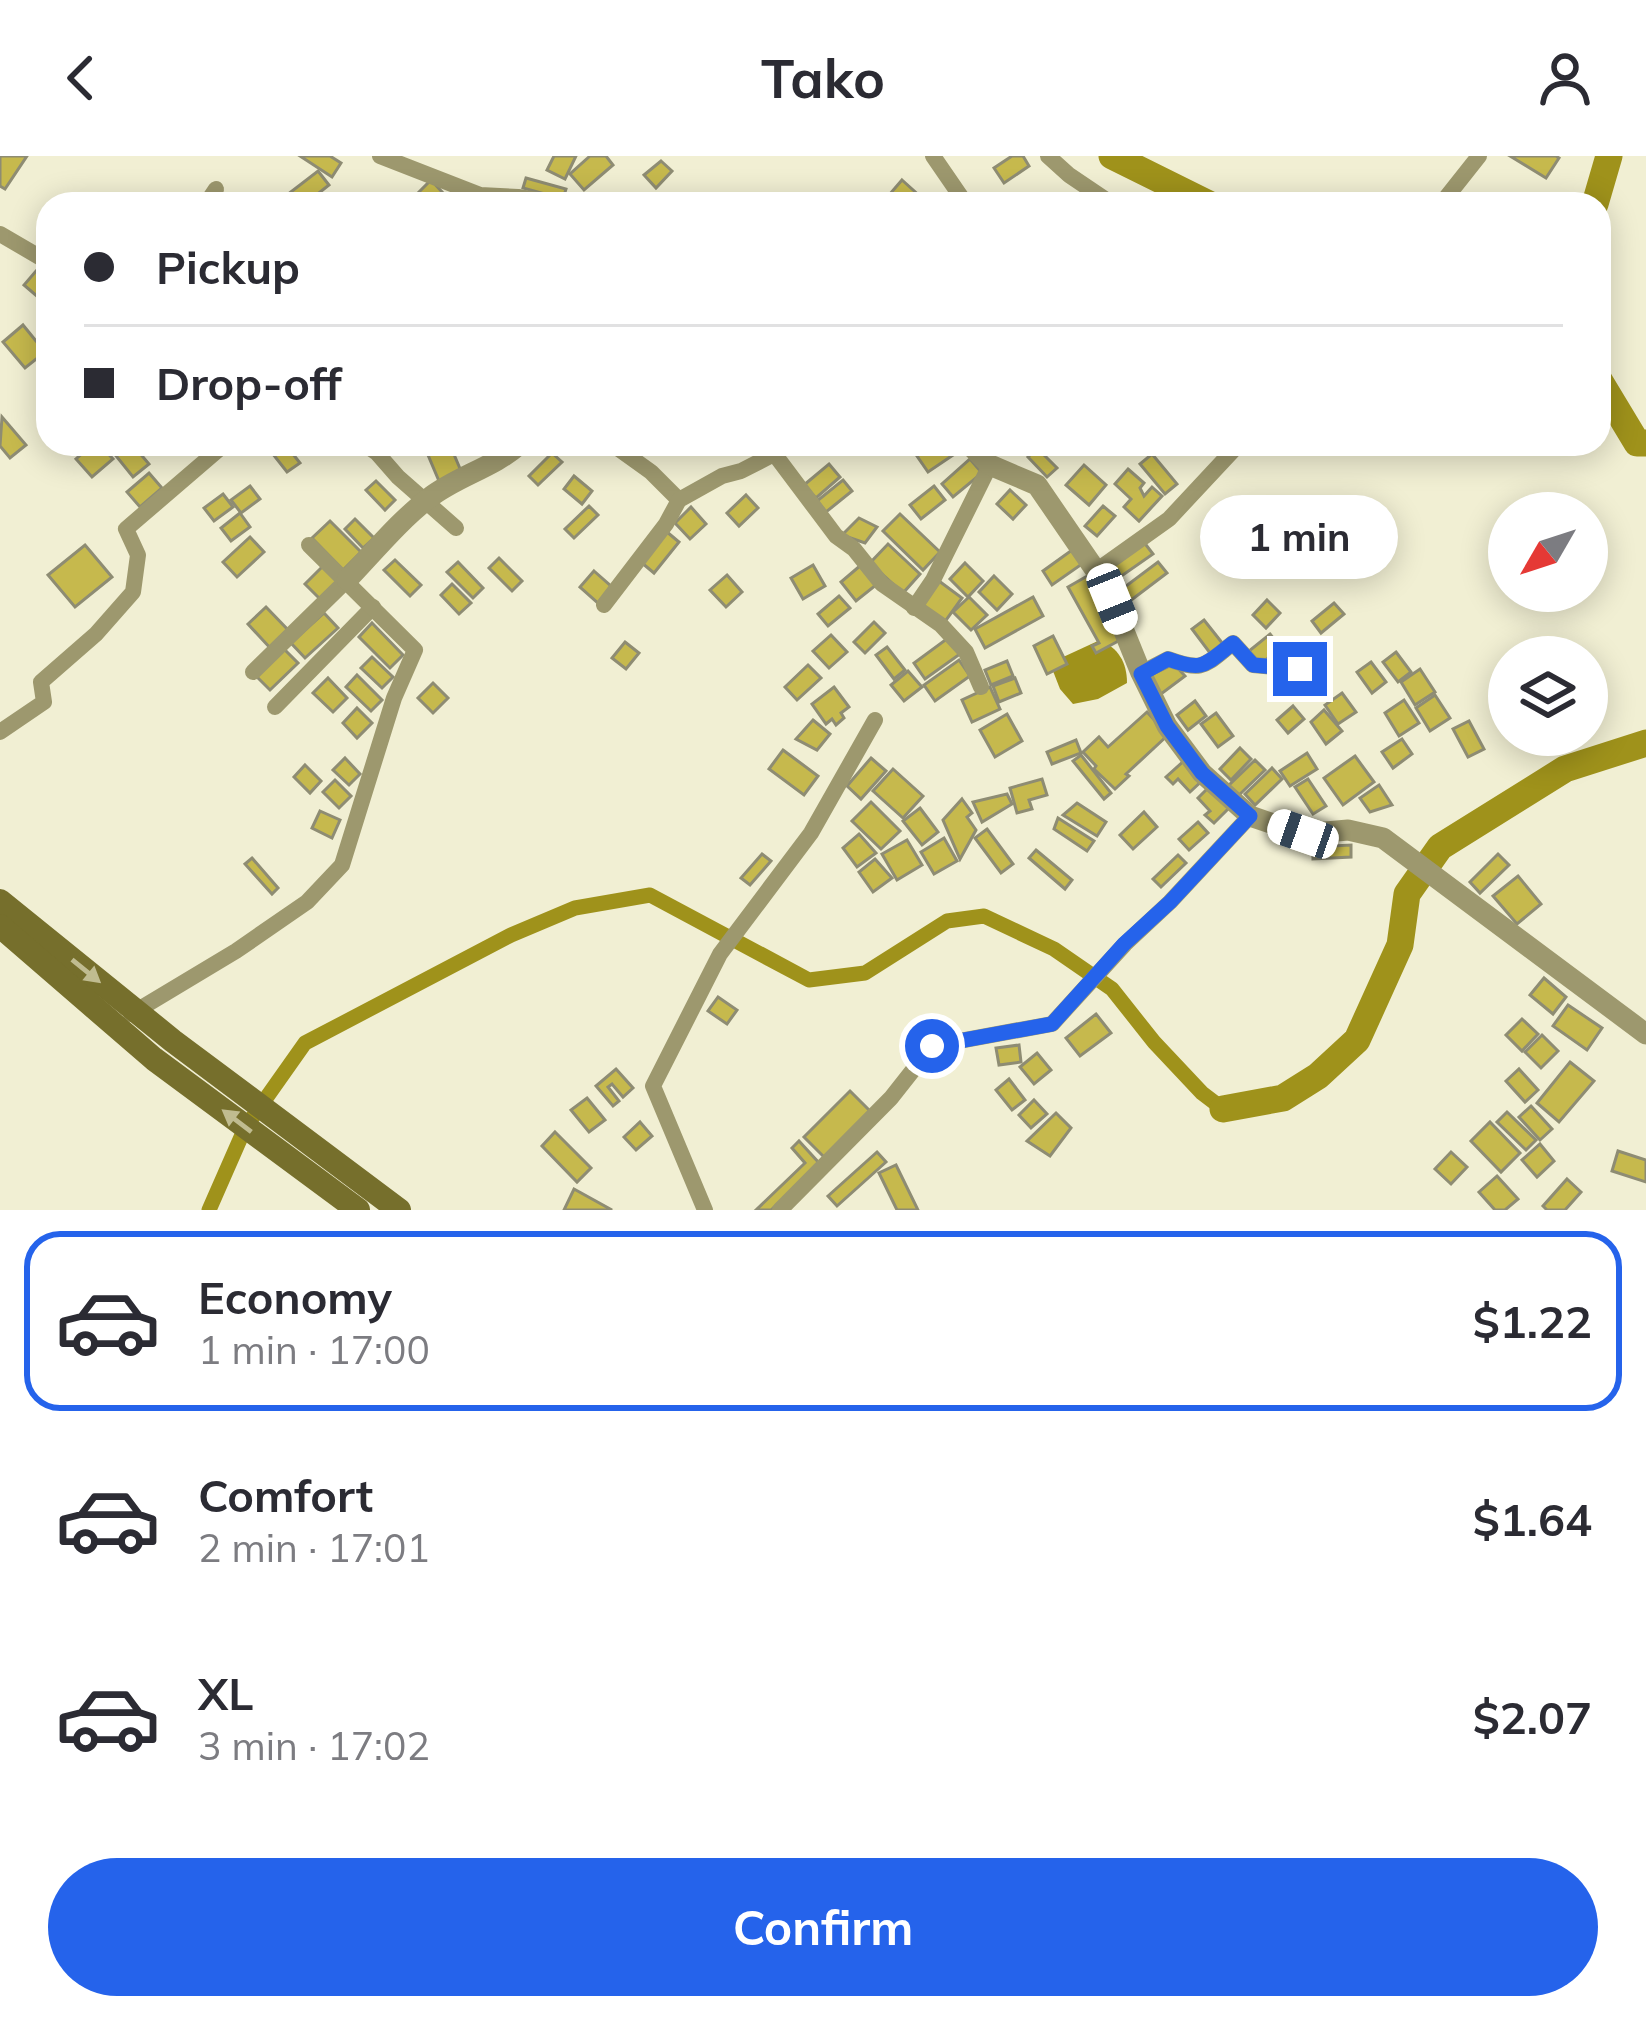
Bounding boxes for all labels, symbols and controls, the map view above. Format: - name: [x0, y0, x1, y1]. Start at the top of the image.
- text: Tako: [761, 44, 885, 112]
- icon: back: [48, 45, 114, 111]
- icon: person: [1532, 45, 1598, 111]
- text: Pickup: [156, 239, 300, 295]
- text: Drop-off: [156, 355, 342, 411]
- north arrow: [1488, 492, 1608, 612]
- map controls: [1488, 492, 1608, 756]
- callout: 1 min: [1201, 495, 1399, 579]
- text: 1 min: [1248, 512, 1350, 561]
- car: [1082, 559, 1142, 639]
- button: layers: [1488, 636, 1608, 756]
- route end: [1273, 642, 1327, 696]
- car: [1263, 805, 1343, 863]
- one-way arrow: [70, 958, 101, 983]
- route start: [905, 1019, 959, 1073]
- one-way arrow: [221, 1110, 253, 1134]
- icon: car: [54, 1267, 162, 1375]
- text: Economy: [198, 1269, 392, 1325]
- text: $1.22: [1473, 1293, 1592, 1349]
- text: 1 min · 17:00: [198, 1325, 430, 1374]
- icon: car: [54, 1465, 162, 1573]
- text: Comfort: [198, 1467, 373, 1523]
- text: $1.64: [1473, 1491, 1592, 1547]
- text: 2 min · 17:01: [198, 1523, 430, 1572]
- icon: car: [54, 1663, 162, 1771]
- text: XL: [198, 1665, 253, 1721]
- text: $2.07: [1473, 1689, 1592, 1745]
- text: 3 min · 17:02: [198, 1721, 430, 1770]
- button: Confirm: [48, 1858, 1598, 1996]

